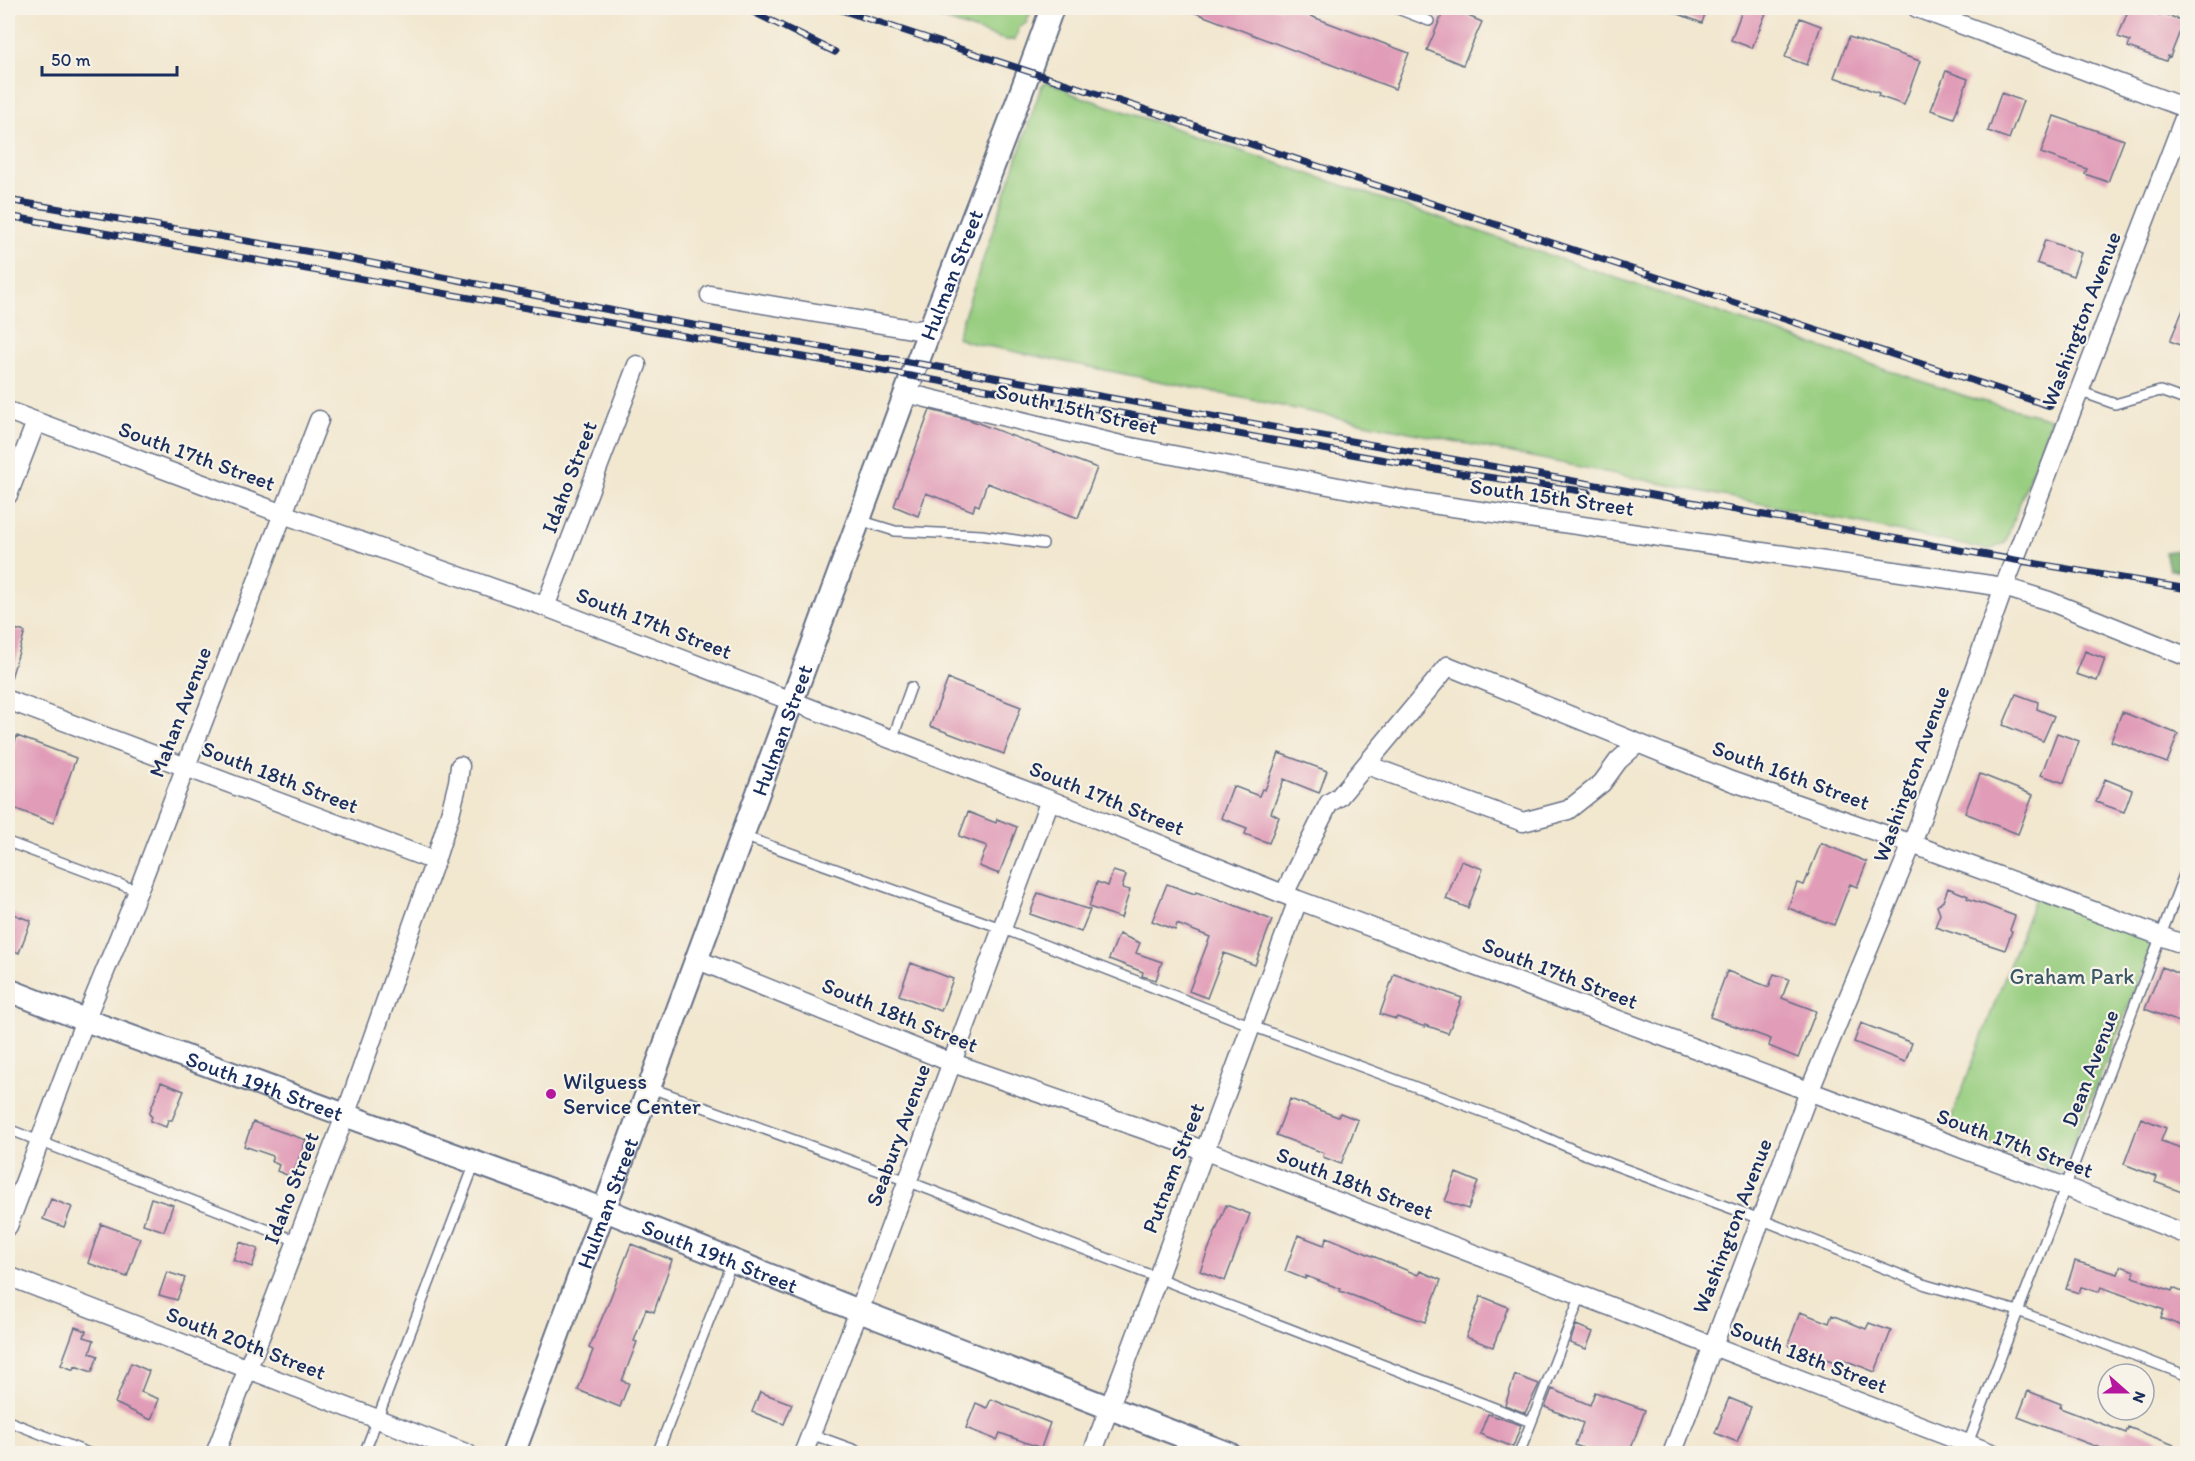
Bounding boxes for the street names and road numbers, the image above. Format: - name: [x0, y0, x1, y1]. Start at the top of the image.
- street label: Hulman Street: [914, 206, 989, 344]
- street label: Washington Avenue: [2035, 228, 2127, 410]
- street label: South 15th Street: [993, 377, 1161, 441]
- street label: South 17th Street: [115, 415, 279, 497]
- street label: Idaho Street: [535, 417, 603, 537]
- street label: South 15th Street: [1468, 472, 1636, 522]
- street label: South 17th Street: [572, 581, 736, 665]
- street label: Mahan Avenue: [143, 643, 217, 781]
- street label: Hulman Street: [745, 661, 818, 800]
- street label: Washington Avenue: [1867, 682, 1955, 866]
- street label: South 16th Street: [1709, 734, 1873, 816]
- street label: South 18th Street: [198, 735, 362, 819]
- street label: South 17th Street: [1026, 755, 1188, 841]
- street label: South 17th Street: [1478, 931, 1642, 1015]
- street label: South 18th Street: [818, 971, 982, 1059]
- street label: Dean Avenue: [2055, 1006, 2125, 1130]
- street label: South 19th Street: [182, 1045, 347, 1127]
- street label: Seabury Avenue: [860, 1060, 936, 1210]
- street label: Putnam Street: [1136, 1099, 1210, 1237]
- street label: South 17th Street: [1933, 1102, 2097, 1184]
- street label: Idaho Street: [257, 1128, 325, 1248]
- street label: Hulman Street: [570, 1134, 644, 1272]
- street label: Washington Avenue: [1686, 1135, 1778, 1317]
- street label: South 18th Street: [1273, 1141, 1437, 1225]
- street label: South 19th Street: [638, 1213, 802, 1299]
- street label: South 20th Street: [162, 1300, 330, 1386]
- street label: South 18th Street: [1727, 1315, 1891, 1399]

